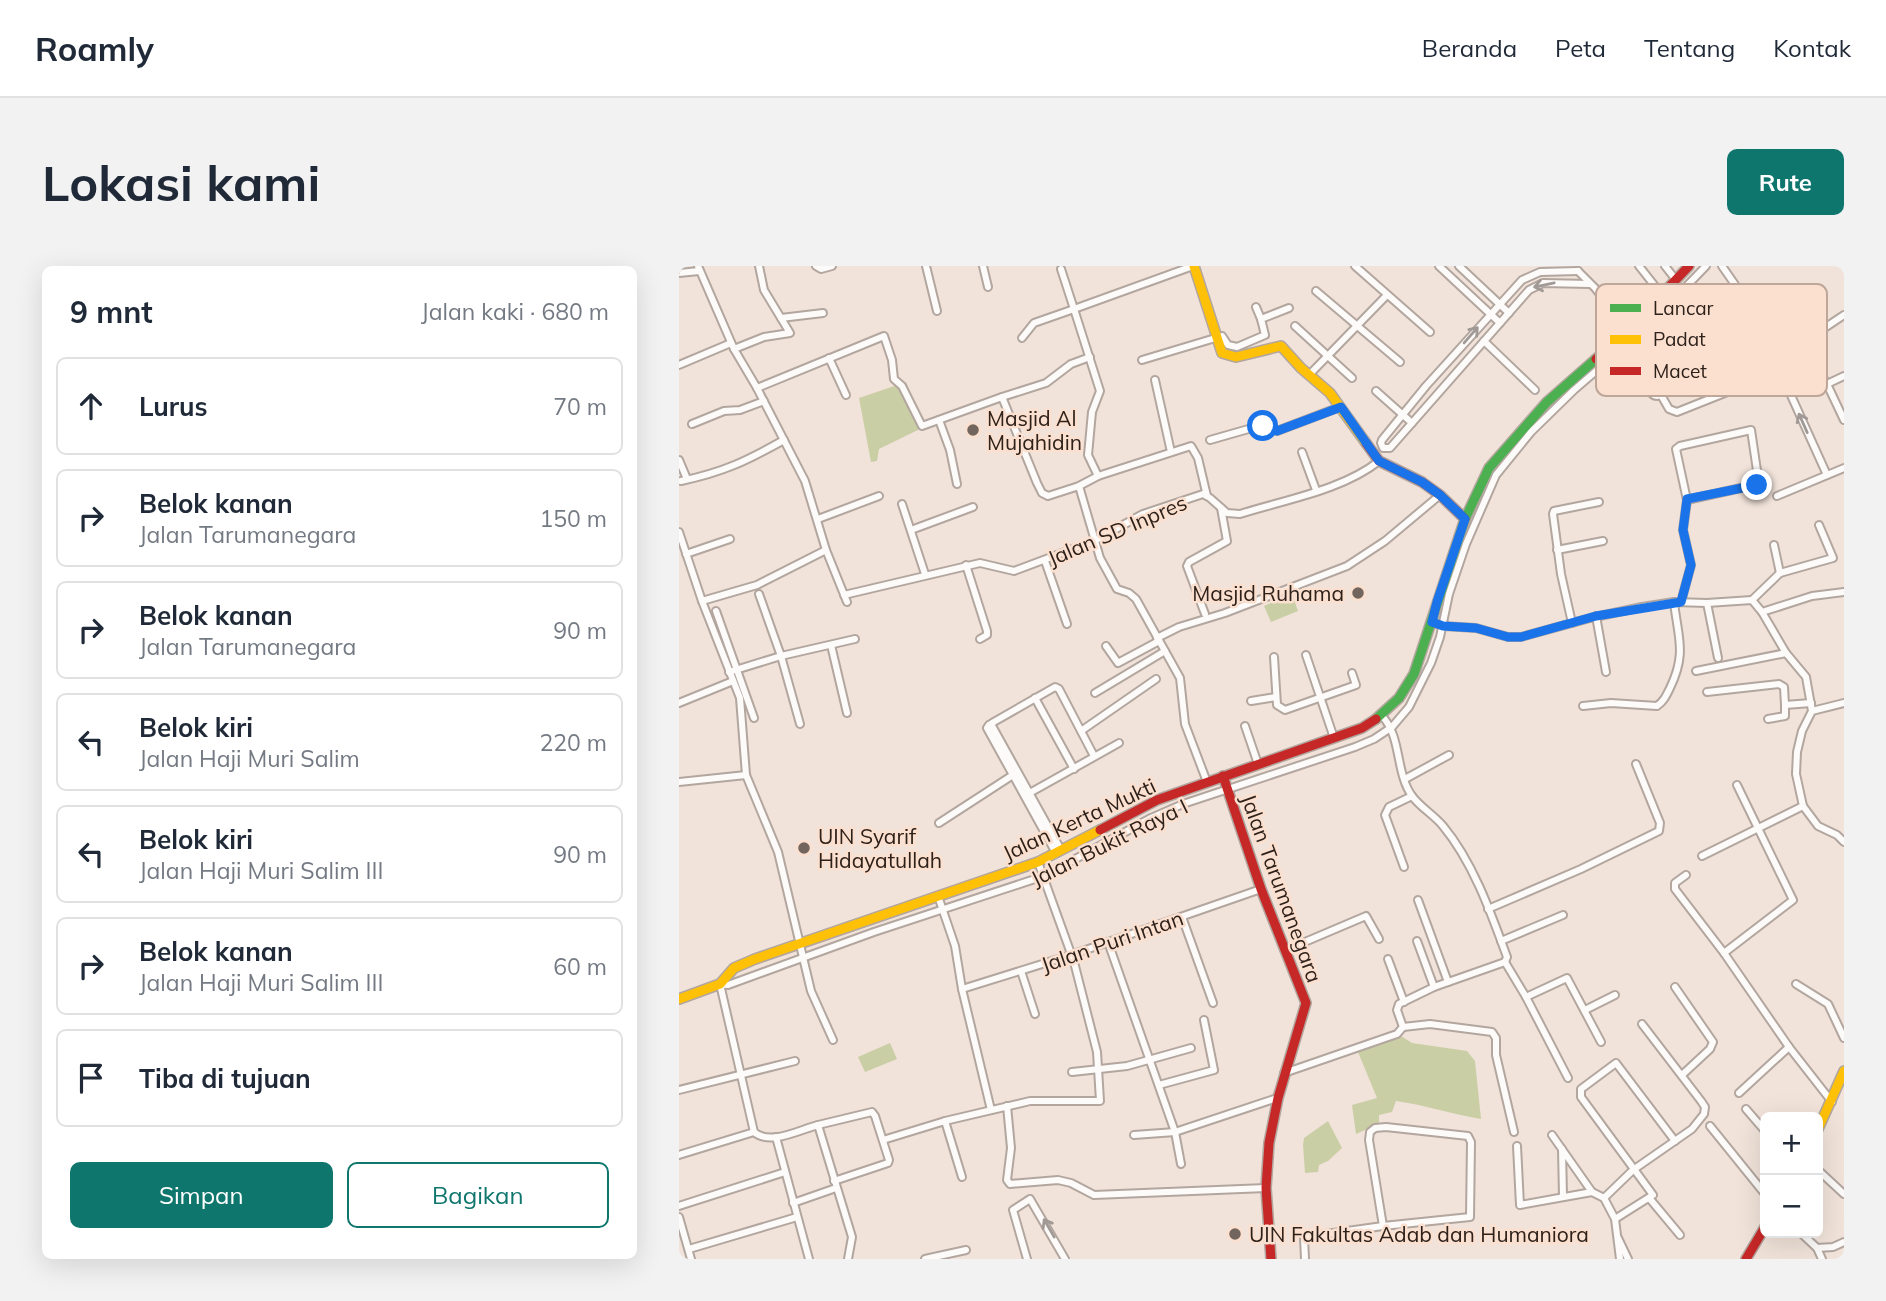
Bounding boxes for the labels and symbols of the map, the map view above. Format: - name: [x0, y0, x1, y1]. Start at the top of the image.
- one-way arrow: [1533, 279, 1556, 293]
- legend: [1596, 284, 1827, 396]
- text: Lancar: [1653, 296, 1714, 320]
- one-way arrow: [1463, 326, 1479, 344]
- text: Padat: [1653, 327, 1706, 351]
- text: Macet: [1653, 359, 1707, 383]
- place label: Masjid Al Mujahidin: [987, 405, 1082, 455]
- route start: [1247, 410, 1278, 441]
- one-way arrow: [1796, 413, 1809, 434]
- marker: Masjid Al Mujahidin: [965, 422, 981, 438]
- route end: [1741, 469, 1772, 500]
- street label: Jalan SD Inpres: [1043, 489, 1191, 571]
- place label: Masjid Ruhama: [1192, 580, 1344, 606]
- marker: Masjid Ruhama: [1350, 585, 1366, 601]
- street label: Jalan Kerta Mukti: [998, 772, 1160, 866]
- street label: Jalan Tarumanegara: [1236, 790, 1328, 986]
- street label: Jalan Bukit Raya I: [1026, 793, 1192, 891]
- place label: UIN Syarif Hidayatullah: [818, 823, 942, 873]
- marker: UIN Syarif Hidayatullah: [796, 840, 812, 856]
- street label: Jalan Puri Intan: [1037, 905, 1187, 977]
- one-way arrow: [1042, 1219, 1056, 1239]
- place label: UIN Fakultas Adab dan Humaniora: [1249, 1221, 1589, 1247]
- marker: UIN Fakultas Adab dan Humaniora: [1227, 1226, 1243, 1242]

